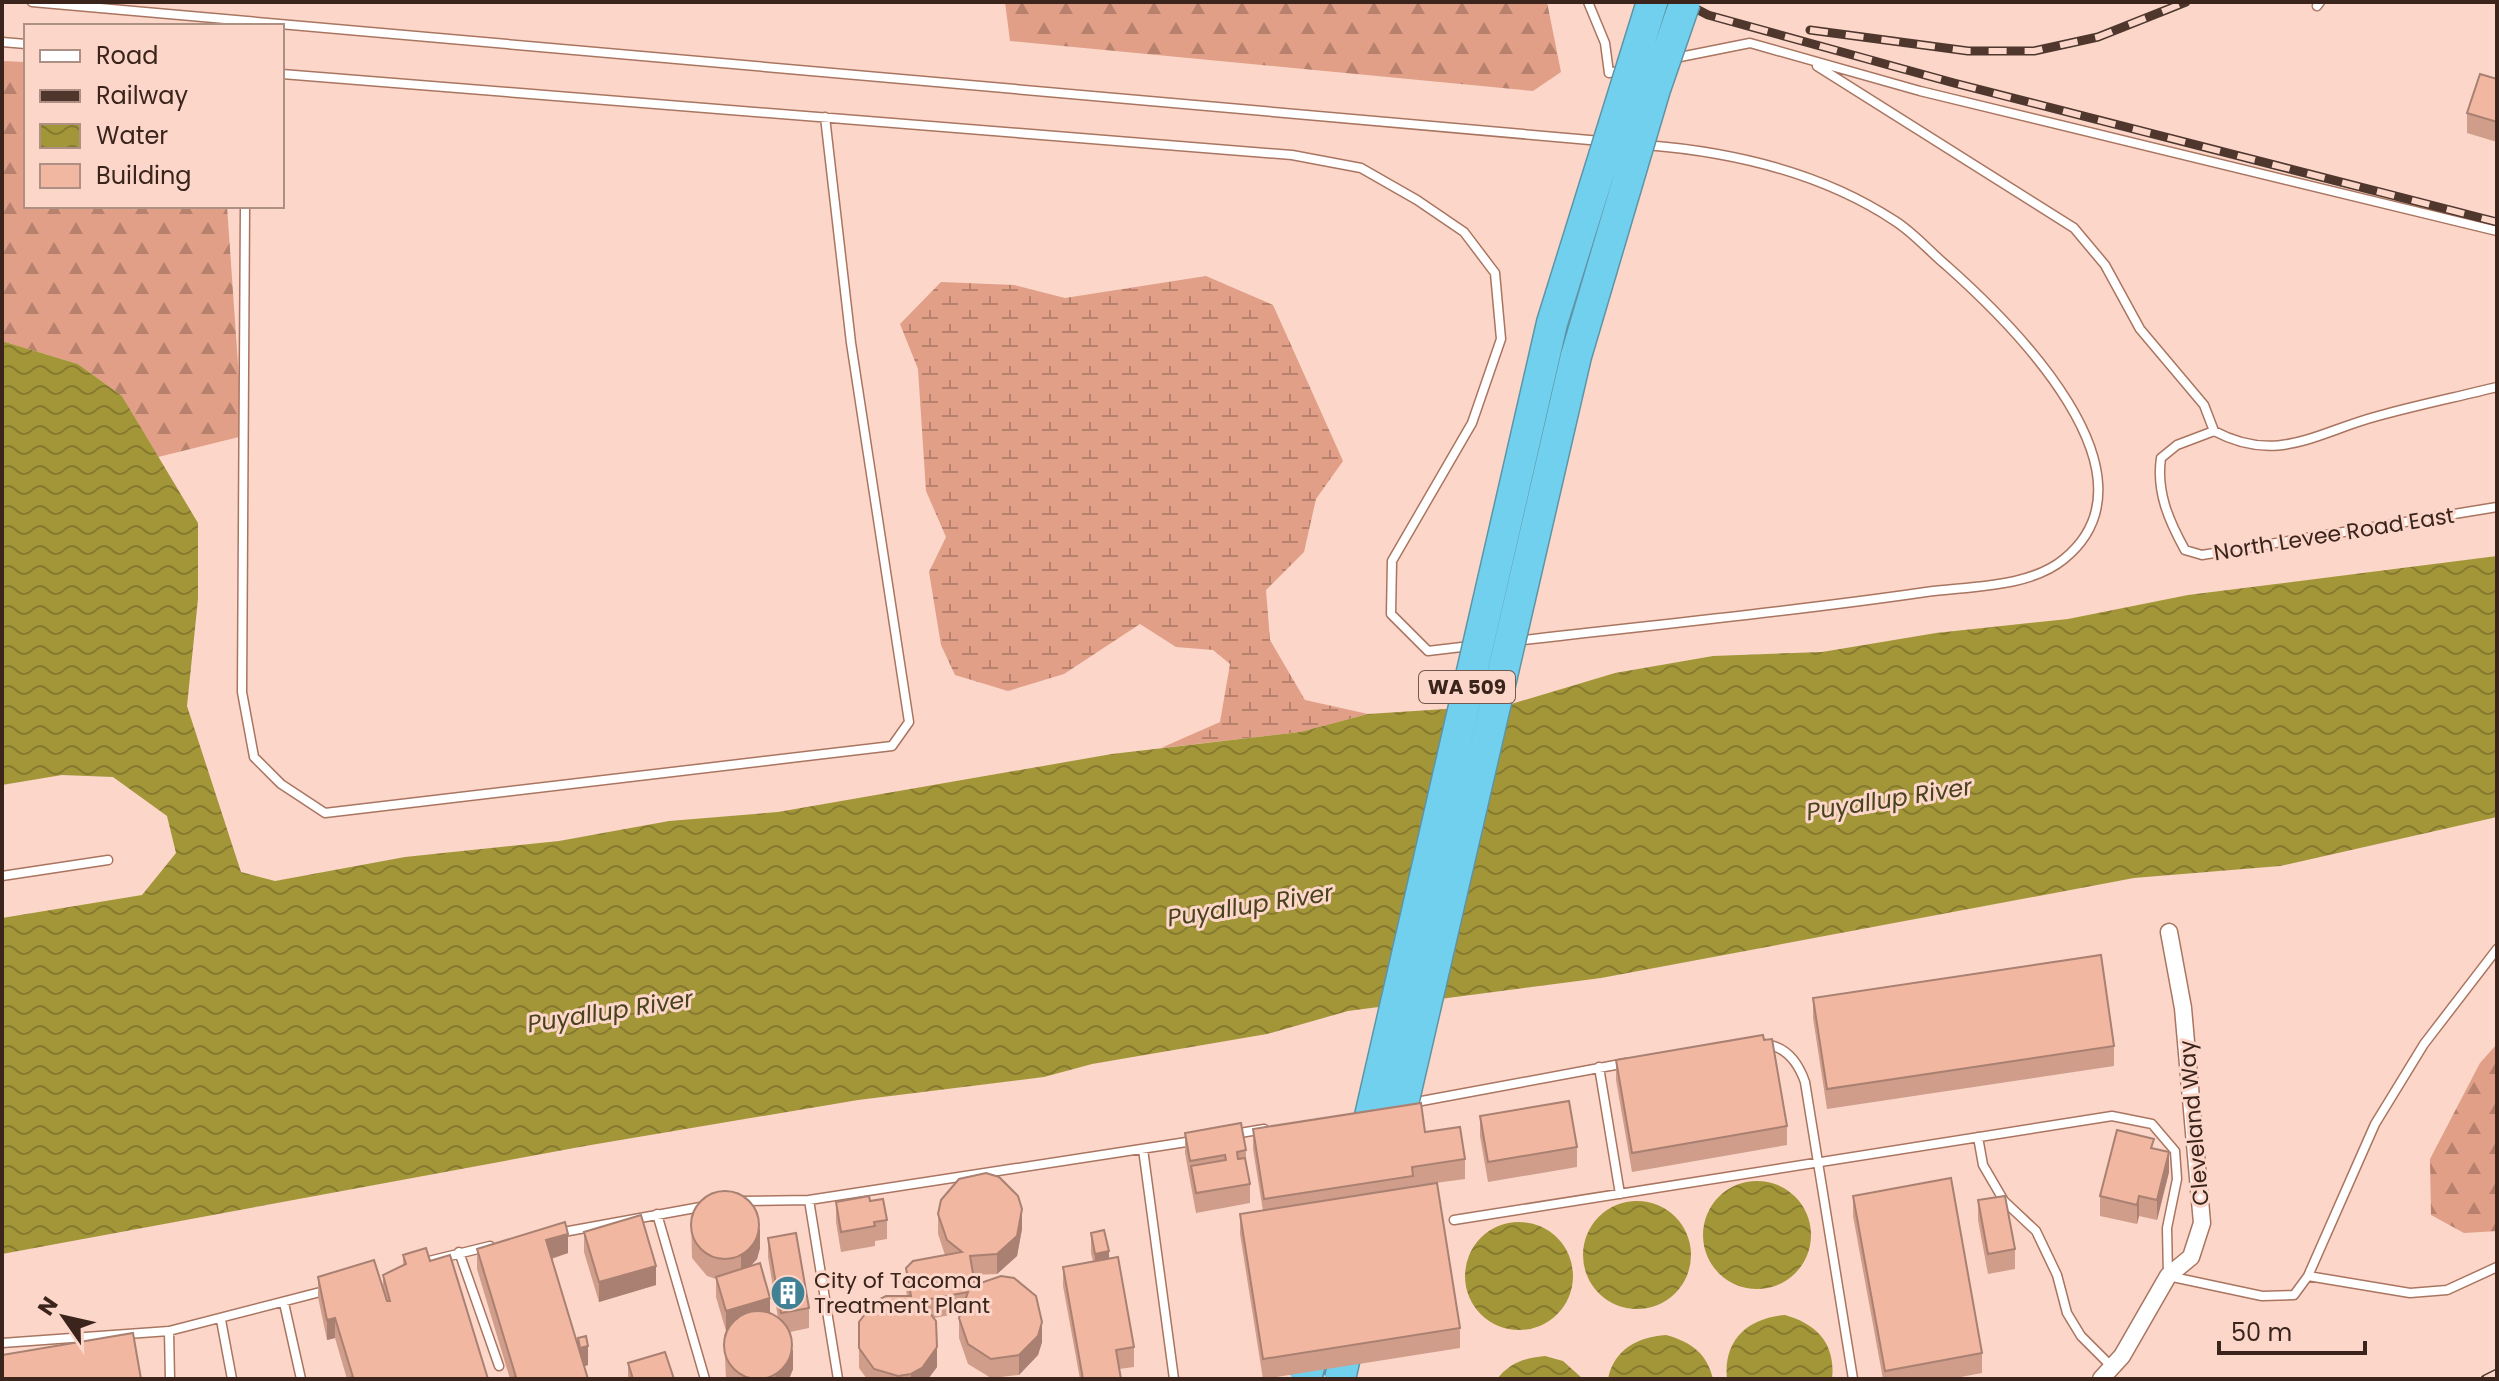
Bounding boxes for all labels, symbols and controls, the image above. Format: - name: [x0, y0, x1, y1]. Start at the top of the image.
- legend: [24, 24, 284, 208]
- text: Road: [96, 39, 158, 72]
- text: Railway: [96, 79, 189, 112]
- text: Water: [96, 119, 168, 152]
- text: Building: [96, 159, 192, 192]
- street label: North Levee Road East: [2212, 500, 2456, 568]
- road number: WA 509: [1419, 671, 1515, 703]
- water label: Puyallup River: [1804, 769, 1975, 828]
- water label: Puyallup River: [1165, 875, 1336, 934]
- water label: Puyallup River: [525, 981, 696, 1040]
- street label: Cleveland Way: [2171, 1038, 2217, 1207]
- place label: City of Tacoma Treatment Plant: [814, 1265, 990, 1321]
- building icon: City of Tacoma Treatment Plant: [769, 1274, 807, 1312]
- north arrow: [24, 1277, 104, 1357]
- text: N: [30, 1291, 65, 1322]
- scale bar: [2219, 1305, 2365, 1355]
- text: 50 m: [2231, 1316, 2292, 1349]

